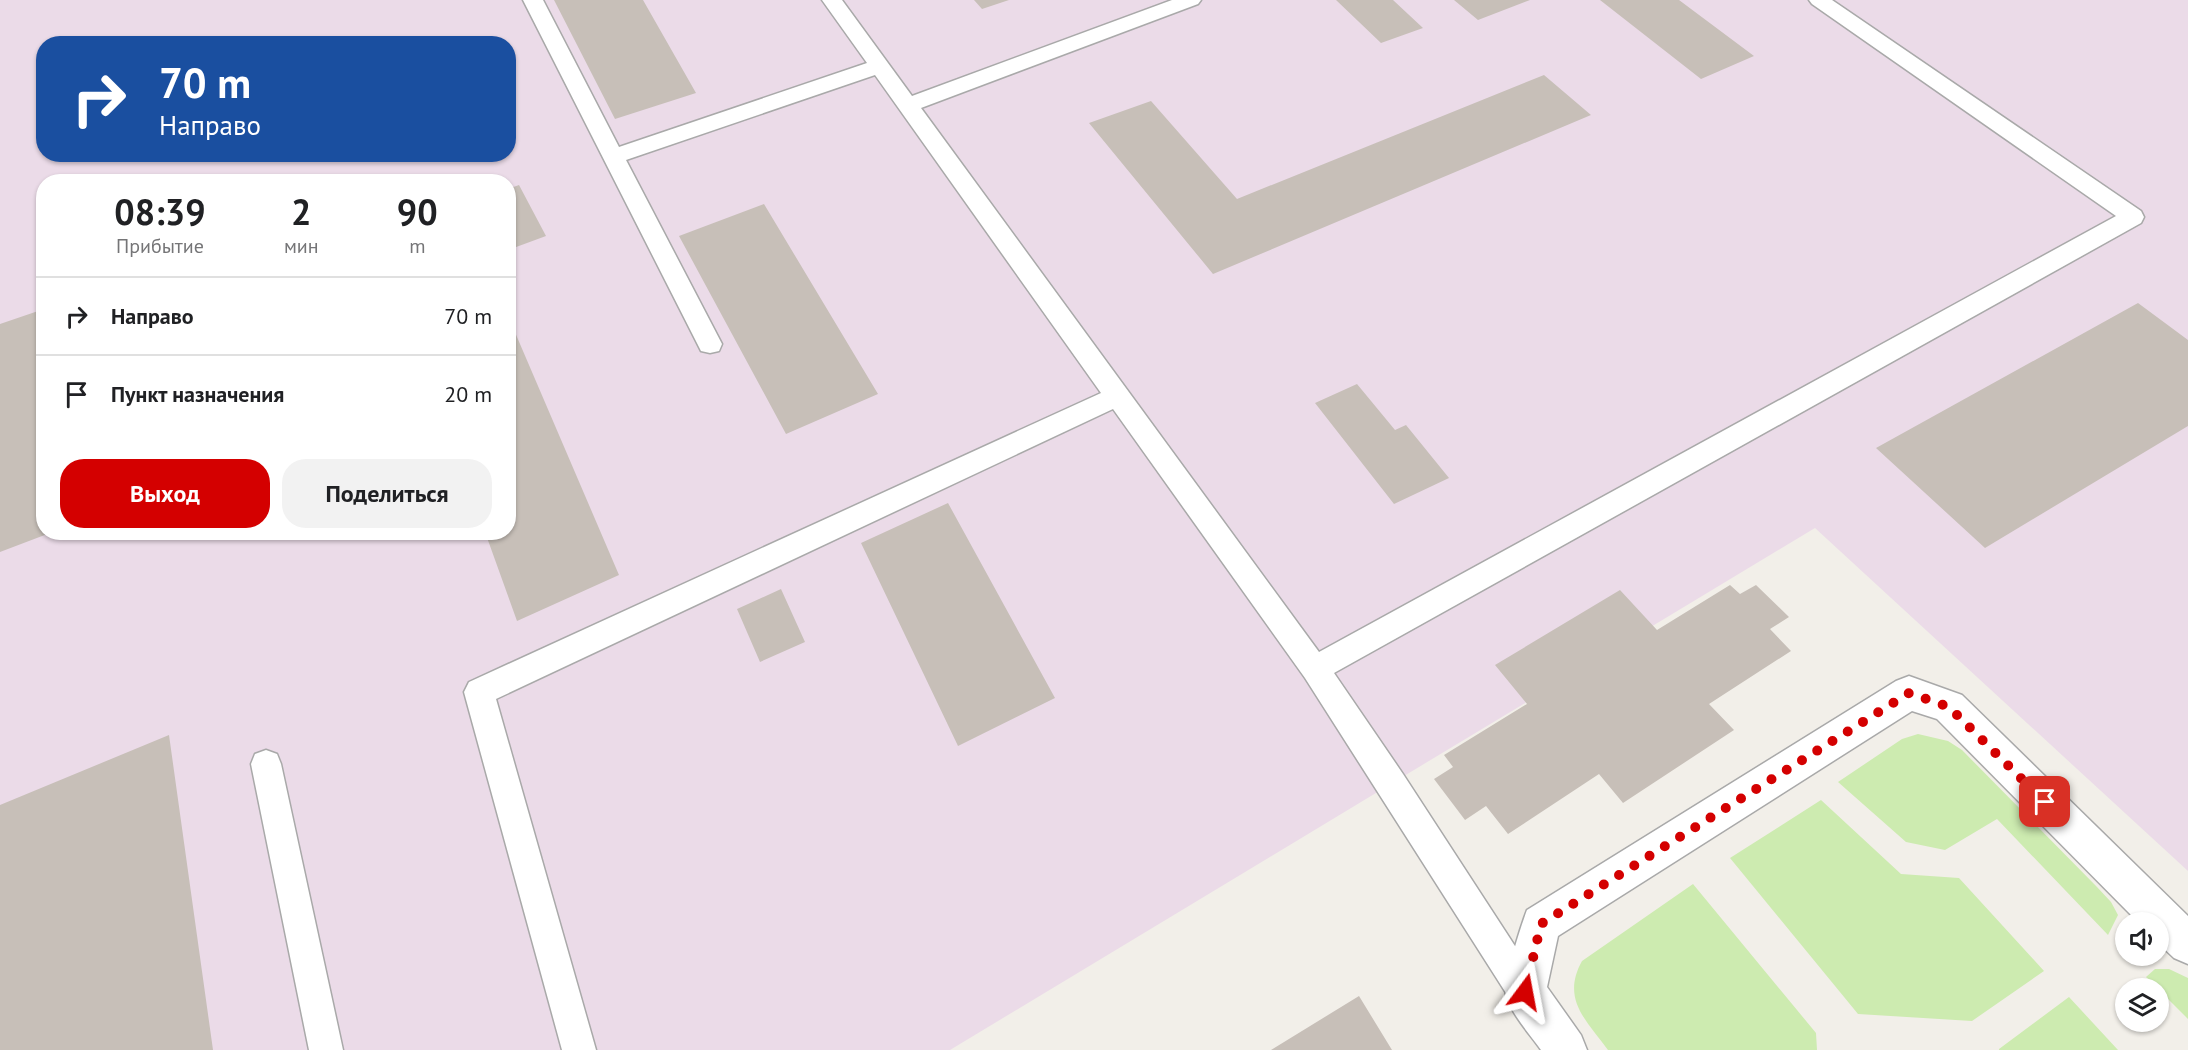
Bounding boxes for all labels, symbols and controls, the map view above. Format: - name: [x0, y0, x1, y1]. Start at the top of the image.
- text: 70 m: [159, 55, 251, 110]
- icon: right: [60, 60, 138, 138]
- text: Направо: [159, 108, 261, 142]
- text: 08:39: [114, 188, 206, 235]
- text: 2: [291, 188, 311, 235]
- text: 90: [397, 188, 438, 235]
- text: Прибытие: [116, 233, 204, 259]
- text: мин: [284, 233, 319, 259]
- text: m: [409, 233, 425, 259]
- icon: right: [60, 300, 93, 333]
- text: Направо: [111, 302, 194, 330]
- text: 70 m: [444, 302, 492, 330]
- icon: arrive: [60, 378, 93, 411]
- text: Пункт назначения: [111, 380, 284, 408]
- text: 20 m: [444, 380, 492, 408]
- button: Выход: [60, 459, 270, 528]
- button: Поделиться: [282, 459, 492, 528]
- pin: [2019, 776, 2070, 827]
- icon: arrive: [2028, 785, 2061, 818]
- map controls: [2115, 912, 2169, 1032]
- button: sound: [2115, 912, 2169, 966]
- position arrow: [1493, 960, 1557, 1024]
- button: layers: [2115, 978, 2169, 1032]

